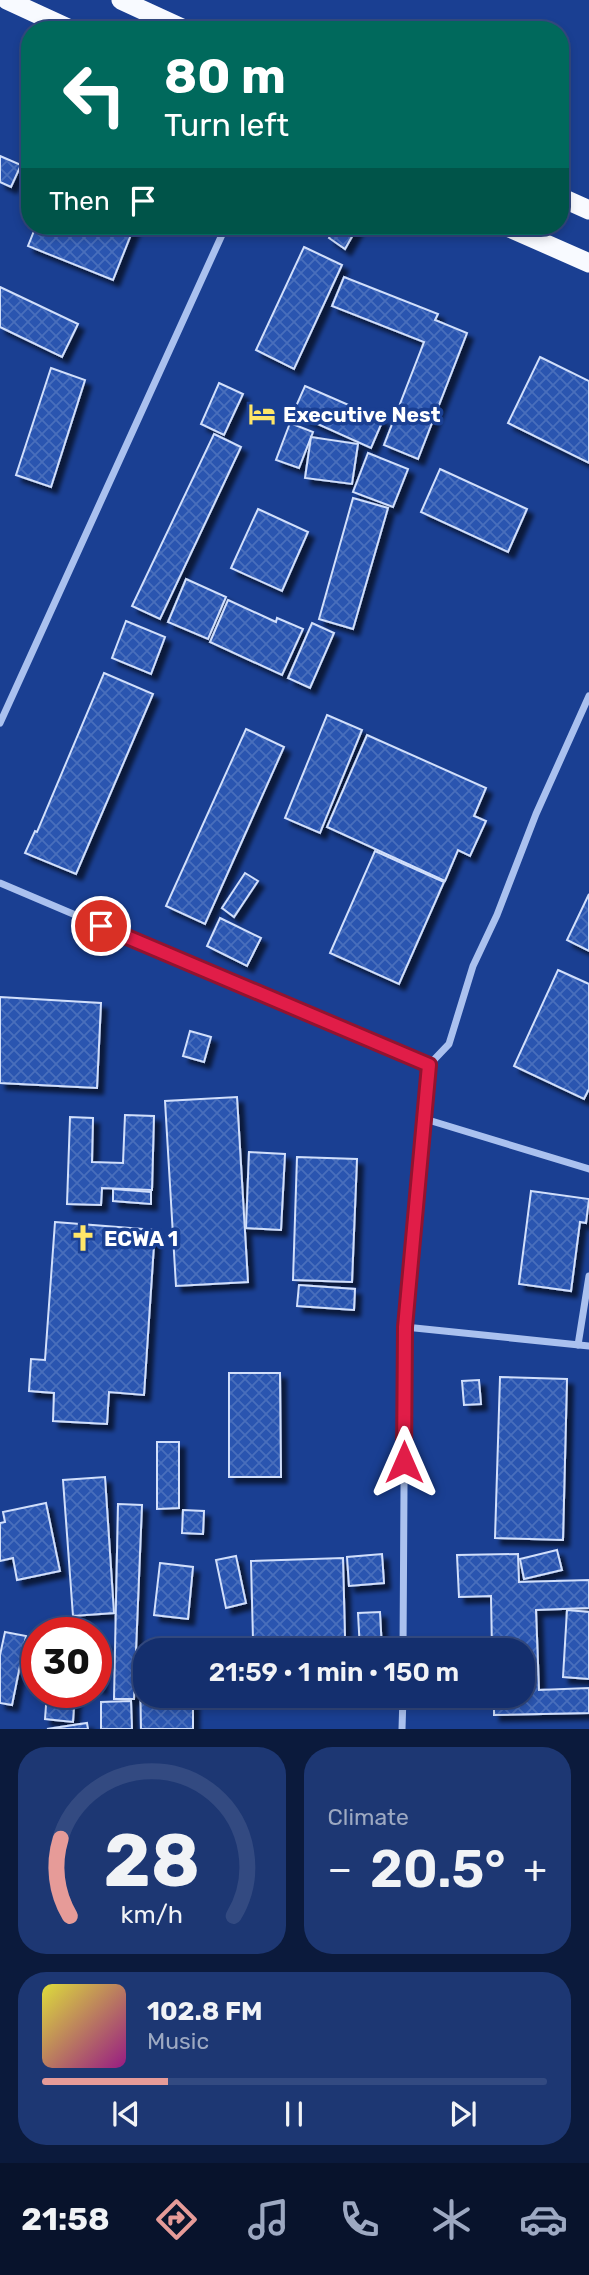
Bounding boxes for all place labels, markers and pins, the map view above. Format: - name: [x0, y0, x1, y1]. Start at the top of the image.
- hotel icon: Executive Nest: [247, 399, 277, 429]
- place label: Executive Nest: [283, 402, 441, 427]
- pin: [71, 896, 131, 956]
- church icon: ECWA 1: [68, 1223, 98, 1253]
- place label: ECWA 1: [104, 1226, 178, 1251]

